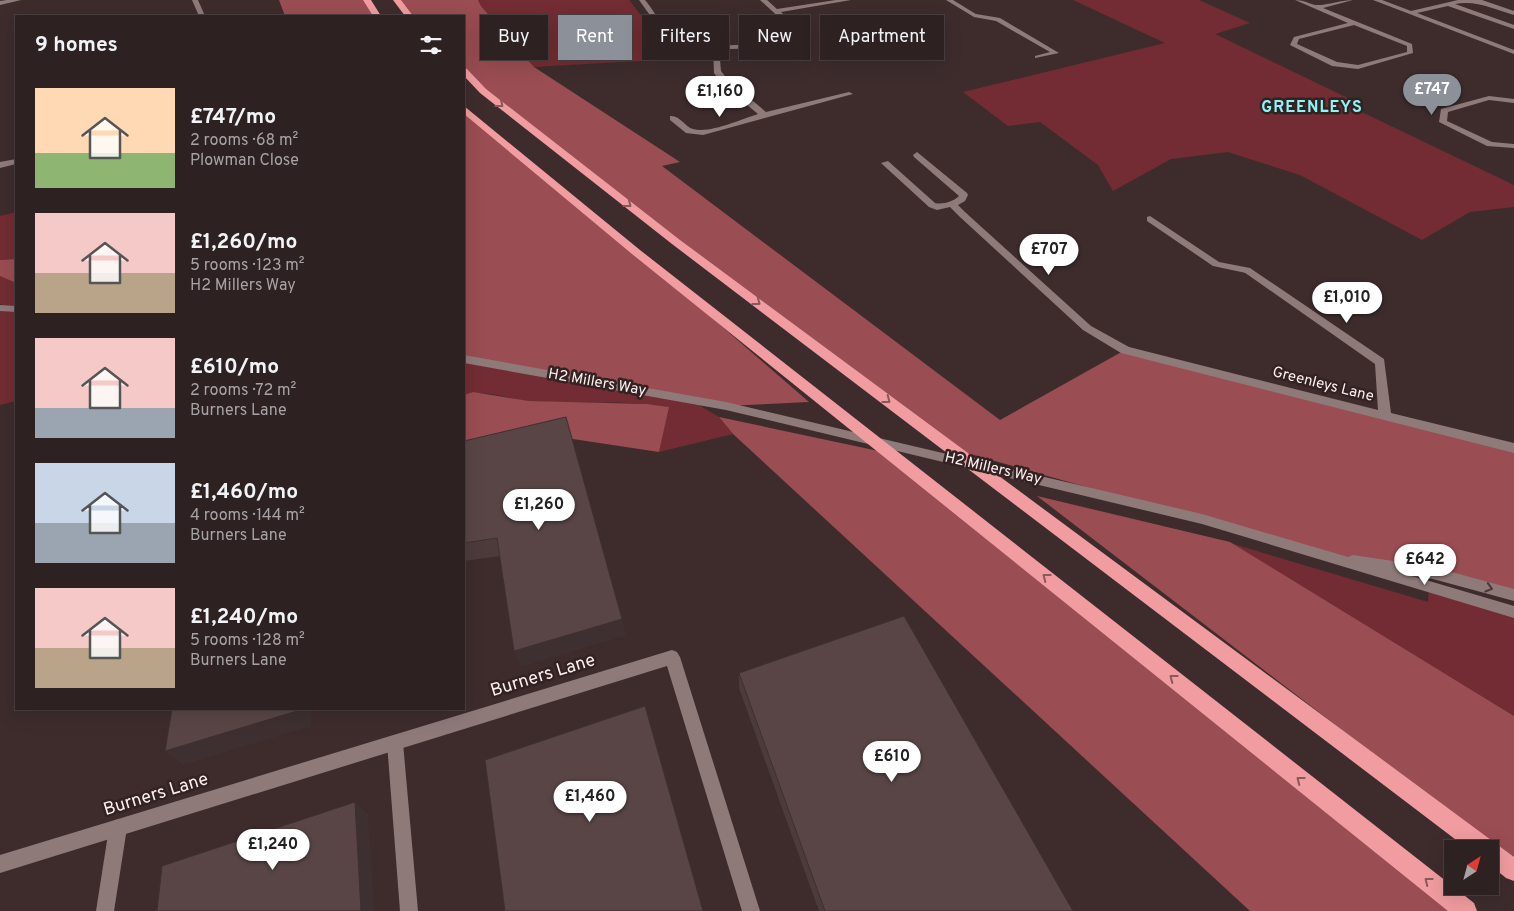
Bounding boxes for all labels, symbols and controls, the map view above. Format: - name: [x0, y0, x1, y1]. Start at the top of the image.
- chip: Buy: [480, 15, 548, 60]
- chip: Rent: [558, 15, 632, 60]
- chip: Filters: [642, 15, 729, 60]
- chip: New: [739, 15, 810, 60]
- chip: Apartment: [820, 15, 944, 60]
- icon: filters: [417, 31, 445, 59]
- text: 9 homes: [35, 32, 118, 59]
- pin: £747: [1402, 74, 1462, 116]
- pin: £1,160: [679, 76, 761, 118]
- text: £747: [1414, 80, 1450, 100]
- text: £1,160: [697, 82, 743, 102]
- one-way arrow: [494, 98, 504, 107]
- district label: GREENLEYS: [1261, 98, 1363, 118]
- text: £747/mo: [190, 104, 276, 131]
- icon: home: [75, 108, 135, 168]
- text: 2 rooms · 68 m²: [190, 131, 298, 151]
- text: Plowman Close: [190, 151, 299, 171]
- one-way arrow: [622, 198, 632, 207]
- text: £1,260/mo: [190, 229, 297, 256]
- icon: home: [75, 233, 135, 293]
- pin: £707: [1019, 234, 1079, 276]
- text: £707: [1030, 240, 1068, 260]
- text: 5 rooms · 123 m²: [190, 256, 305, 276]
- text: H2 Millers Way: [190, 276, 296, 296]
- pin: £1,010: [1306, 282, 1388, 324]
- text: £1,010: [1323, 288, 1371, 308]
- one-way arrow: [751, 297, 760, 305]
- text: £610/mo: [190, 354, 279, 381]
- icon: home: [75, 358, 135, 418]
- street label: Greenleys Lane: [1270, 363, 1376, 407]
- street label: H2 Millers Way: [547, 365, 648, 401]
- text: 2 rooms · 72 m²: [190, 381, 296, 401]
- one-way arrow: [881, 394, 891, 403]
- text: Burners Lane: [190, 401, 287, 421]
- street label: H2 Millers Way: [943, 449, 1043, 489]
- text: £1,460/mo: [190, 479, 298, 506]
- icon: home: [75, 483, 135, 543]
- pin: £1,260: [498, 488, 580, 531]
- text: £1,260: [514, 495, 564, 515]
- text: 4 rooms · 144 m²: [190, 506, 305, 526]
- text: Burners Lane: [190, 526, 287, 546]
- pin: £642: [1395, 544, 1455, 586]
- text: £642: [1405, 550, 1445, 570]
- one-way arrow: [1043, 575, 1052, 583]
- one-way arrow: [1485, 583, 1493, 593]
- text: £1,240/mo: [190, 604, 298, 631]
- icon: home: [75, 608, 135, 668]
- text: 5 rooms · 128 m²: [190, 631, 305, 651]
- street label: Burners Lane: [488, 649, 598, 703]
- text: Burners Lane: [190, 651, 287, 671]
- one-way arrow: [1170, 676, 1179, 684]
- pin: £610: [862, 740, 922, 783]
- text: £610: [874, 747, 910, 767]
- street label: Burners Lane: [101, 768, 211, 822]
- one-way arrow: [1297, 776, 1306, 785]
- pin: £1,460: [549, 780, 631, 823]
- text: £1,460: [565, 787, 615, 807]
- pin: £1,240: [232, 828, 314, 871]
- text: £1,240: [248, 835, 298, 855]
- north arrow: [1444, 840, 1499, 895]
- map controls: [1444, 840, 1499, 895]
- one-way arrow: [1424, 877, 1433, 886]

